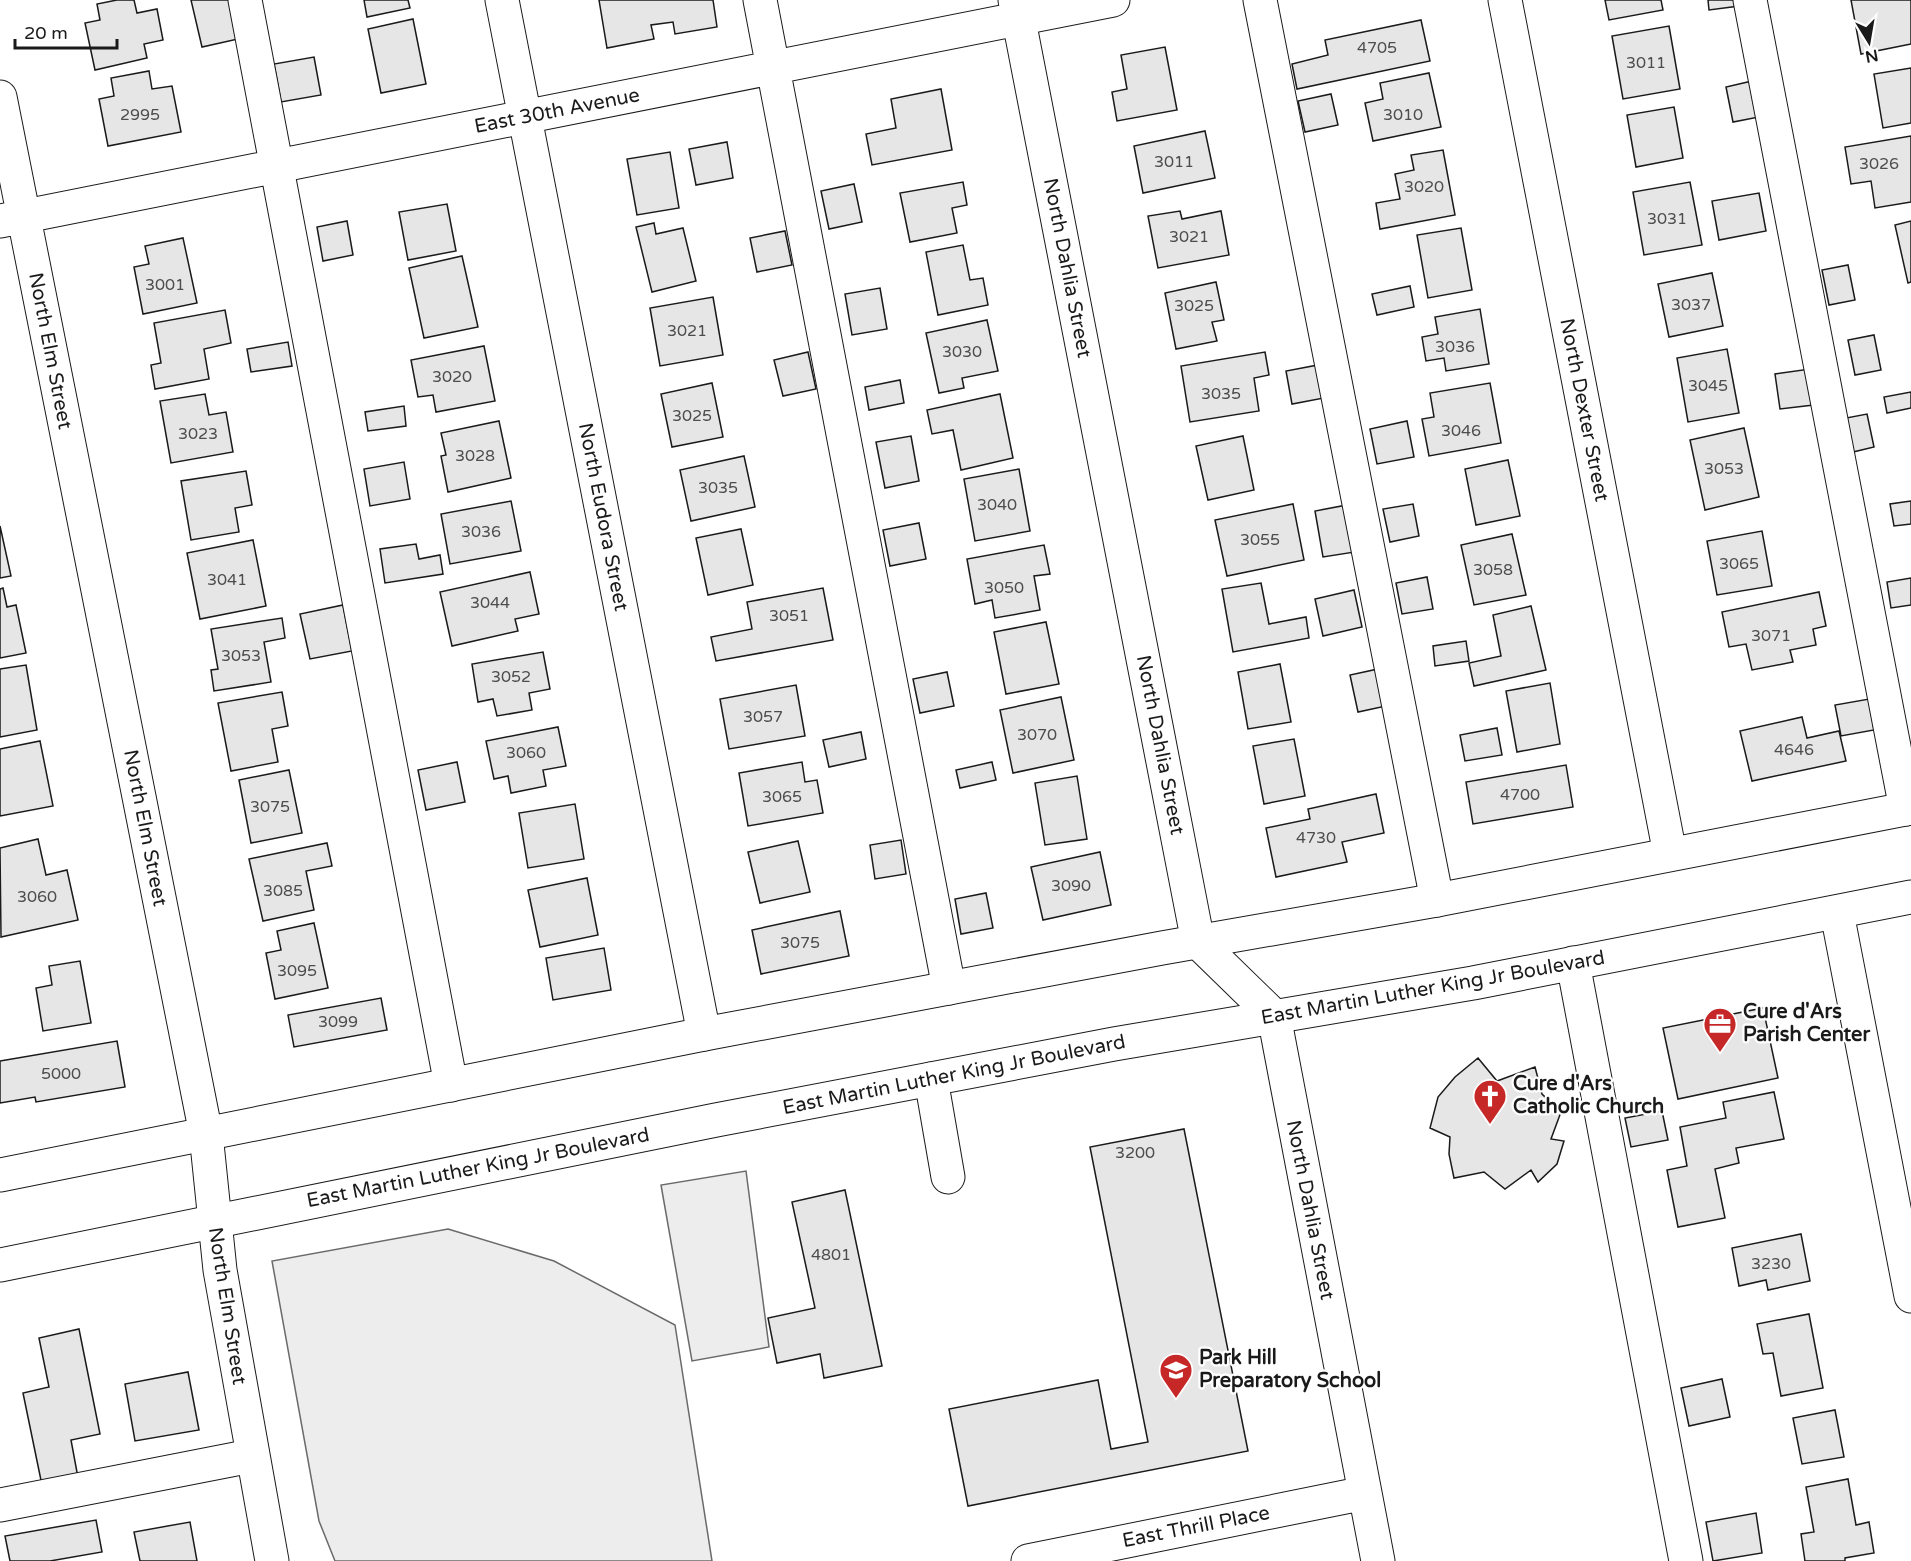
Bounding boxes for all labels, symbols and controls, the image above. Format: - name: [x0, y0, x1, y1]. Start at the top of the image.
- scale bar: [15, 12, 117, 50]
- north arrow: [1839, 12, 1899, 72]
- text: 20 m: [24, 22, 68, 44]
- house number: 4705: [1357, 38, 1397, 58]
- text: N: [1863, 45, 1880, 67]
- house number: 3011: [1626, 53, 1666, 73]
- street label: East 30th Avenue: [472, 83, 642, 139]
- house number: 2995: [120, 105, 160, 125]
- house number: 3010: [1383, 105, 1423, 125]
- house number: 3011: [1154, 152, 1194, 172]
- house number: 3026: [1859, 154, 1899, 174]
- street label: North Dahlia Street: [1038, 176, 1096, 360]
- house number: 3020: [1404, 177, 1444, 197]
- house number: 3031: [1647, 209, 1687, 229]
- house number: 3021: [1169, 227, 1209, 247]
- street label: North Elm Street: [23, 271, 77, 432]
- house number: 3001: [145, 275, 185, 295]
- house number: 3037: [1671, 295, 1711, 315]
- house number: 3025: [1174, 296, 1214, 316]
- street label: North Dexter Street: [1554, 316, 1614, 504]
- house number: 3021: [667, 321, 707, 341]
- house number: 3036: [1435, 337, 1475, 357]
- house number: 3030: [942, 342, 982, 362]
- house number: 3020: [432, 367, 472, 387]
- house number: 3045: [1688, 376, 1728, 396]
- house number: 3035: [1201, 384, 1241, 404]
- house number: 3025: [672, 406, 712, 426]
- street label: North Eudora Street: [573, 421, 633, 614]
- house number: 3046: [1441, 421, 1481, 441]
- house number: 3023: [178, 424, 218, 444]
- house number: 3028: [455, 446, 495, 466]
- house number: 3053: [1704, 459, 1744, 479]
- house number: 3035: [698, 478, 738, 498]
- house number: 3040: [977, 495, 1017, 515]
- house number: 3036: [461, 522, 501, 542]
- house number: 3055: [1240, 530, 1280, 550]
- house number: 3065: [1719, 554, 1759, 574]
- house number: 3058: [1473, 560, 1513, 580]
- house number: 3041: [207, 570, 247, 590]
- house number: 3050: [984, 578, 1024, 598]
- house number: 3044: [470, 593, 510, 613]
- house number: 3051: [769, 606, 809, 626]
- house number: 3071: [1751, 626, 1791, 646]
- house number: 3053: [221, 646, 261, 666]
- street label: North Dahlia Street: [1131, 653, 1189, 837]
- house number: 3052: [491, 667, 531, 687]
- house number: 3057: [743, 707, 783, 727]
- house number: 3070: [1017, 725, 1057, 745]
- house number: 4646: [1774, 740, 1814, 760]
- house number: 3060: [506, 743, 546, 763]
- street label: North Elm Street: [118, 748, 172, 909]
- house number: 4700: [1500, 785, 1540, 805]
- house number: 3065: [762, 787, 802, 807]
- house number: 3075: [250, 797, 290, 817]
- house number: 4730: [1296, 828, 1336, 848]
- house number: 3090: [1051, 876, 1091, 896]
- house number: 3085: [263, 881, 303, 901]
- house number: 3060: [17, 887, 57, 907]
- house number: 3075: [780, 933, 820, 953]
- street label: East Martin Luther King Jr Boulevard: [1259, 946, 1607, 1030]
- house number: 3095: [277, 961, 317, 981]
- place label: Cure d'Ars Parish Center: [1743, 1000, 1870, 1047]
- office icon: Cure d'Ars Parish Center: [1702, 1006, 1738, 1053]
- house number: 3099: [318, 1012, 358, 1032]
- street label: East Martin Luther King Jr Boulevard: [781, 1030, 1127, 1120]
- house number: 5000: [41, 1064, 81, 1084]
- place label: Cure d'Ars Catholic Church: [1513, 1072, 1664, 1119]
- church icon: Cure d'Ars Catholic Church: [1472, 1078, 1508, 1125]
- street label: North Dahlia Street: [1281, 1118, 1339, 1302]
- street label: East Martin Luther King Jr Boulevard: [305, 1123, 651, 1213]
- house number: 3200: [1115, 1143, 1155, 1163]
- street label: North Elm Street: [203, 1226, 251, 1387]
- house number: 4801: [811, 1245, 851, 1265]
- house number: 3230: [1751, 1254, 1791, 1274]
- place label: Park Hill Preparatory School: [1199, 1346, 1381, 1393]
- school or university icon: Park Hill Preparatory School: [1158, 1352, 1194, 1399]
- street label: East Thrill Place: [1120, 1501, 1272, 1553]

